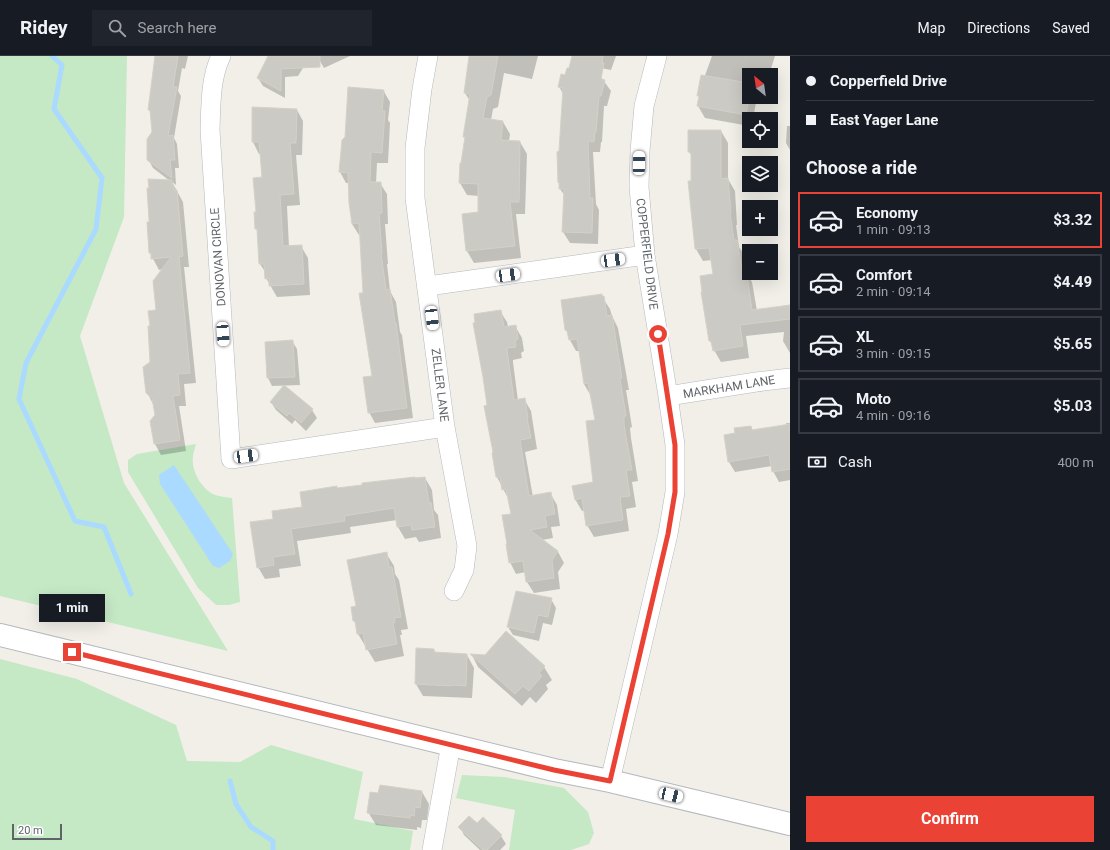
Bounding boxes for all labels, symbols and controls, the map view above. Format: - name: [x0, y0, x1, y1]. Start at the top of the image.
- search box: [92, 10, 372, 46]
- text: Ridey: [20, 16, 68, 39]
- icon: search: [106, 17, 128, 39]
- text: Search here: [138, 19, 217, 37]
- text: Map: [918, 20, 945, 36]
- text: Directions: [967, 20, 1030, 36]
- text: Saved: [1052, 20, 1090, 36]
- north arrow: [742, 68, 778, 104]
- map controls: [742, 68, 778, 280]
- text: Copperfield Drive: [830, 72, 947, 90]
- text: East Yager Lane: [830, 111, 938, 129]
- button: locate: [742, 112, 778, 148]
- car: [633, 151, 645, 175]
- button: layers: [742, 156, 778, 192]
- text: Choose a ride: [806, 157, 917, 178]
- street label: COPPERFIELD DRIVE: [633, 197, 661, 311]
- button: +: [742, 200, 778, 236]
- icon: car: [808, 202, 844, 238]
- text: Economy: [856, 204, 918, 222]
- street label: DONOVAN CIRCLE: [208, 207, 228, 307]
- text: $3.32: [1053, 211, 1092, 229]
- text: 1 min · 09:13: [856, 222, 931, 237]
- button: −: [742, 244, 778, 280]
- car: [600, 252, 626, 268]
- icon: car: [808, 264, 844, 300]
- text: Comfort: [856, 266, 912, 284]
- car: [495, 267, 521, 283]
- text: $4.49: [1053, 273, 1092, 291]
- text: 2 min · 09:14: [856, 284, 931, 299]
- car: [425, 305, 439, 331]
- car: [216, 322, 230, 346]
- route start: [649, 325, 667, 343]
- icon: car: [808, 326, 844, 362]
- text: XL: [856, 328, 874, 346]
- text: $5.65: [1053, 335, 1092, 353]
- text: 3 min · 09:15: [856, 346, 931, 361]
- street label: ZELLER LANE: [429, 347, 451, 423]
- street label: MARKHAM LANE: [682, 373, 776, 401]
- icon: car: [808, 388, 844, 424]
- text: Moto: [856, 390, 891, 408]
- text: $5.03: [1053, 397, 1092, 415]
- text: 4 min · 09:16: [856, 408, 931, 423]
- car: [233, 448, 259, 464]
- icon: cash: [806, 451, 828, 473]
- text: Cash: [838, 453, 872, 471]
- text: 400 m: [1057, 455, 1094, 470]
- callout: 1 min: [39, 594, 105, 622]
- text: 1 min: [56, 600, 88, 615]
- route end: [63, 643, 81, 661]
- car: [658, 786, 684, 804]
- button: Confirm: [806, 796, 1094, 842]
- scale bar: [12, 822, 62, 841]
- text: 20 m: [18, 824, 43, 837]

